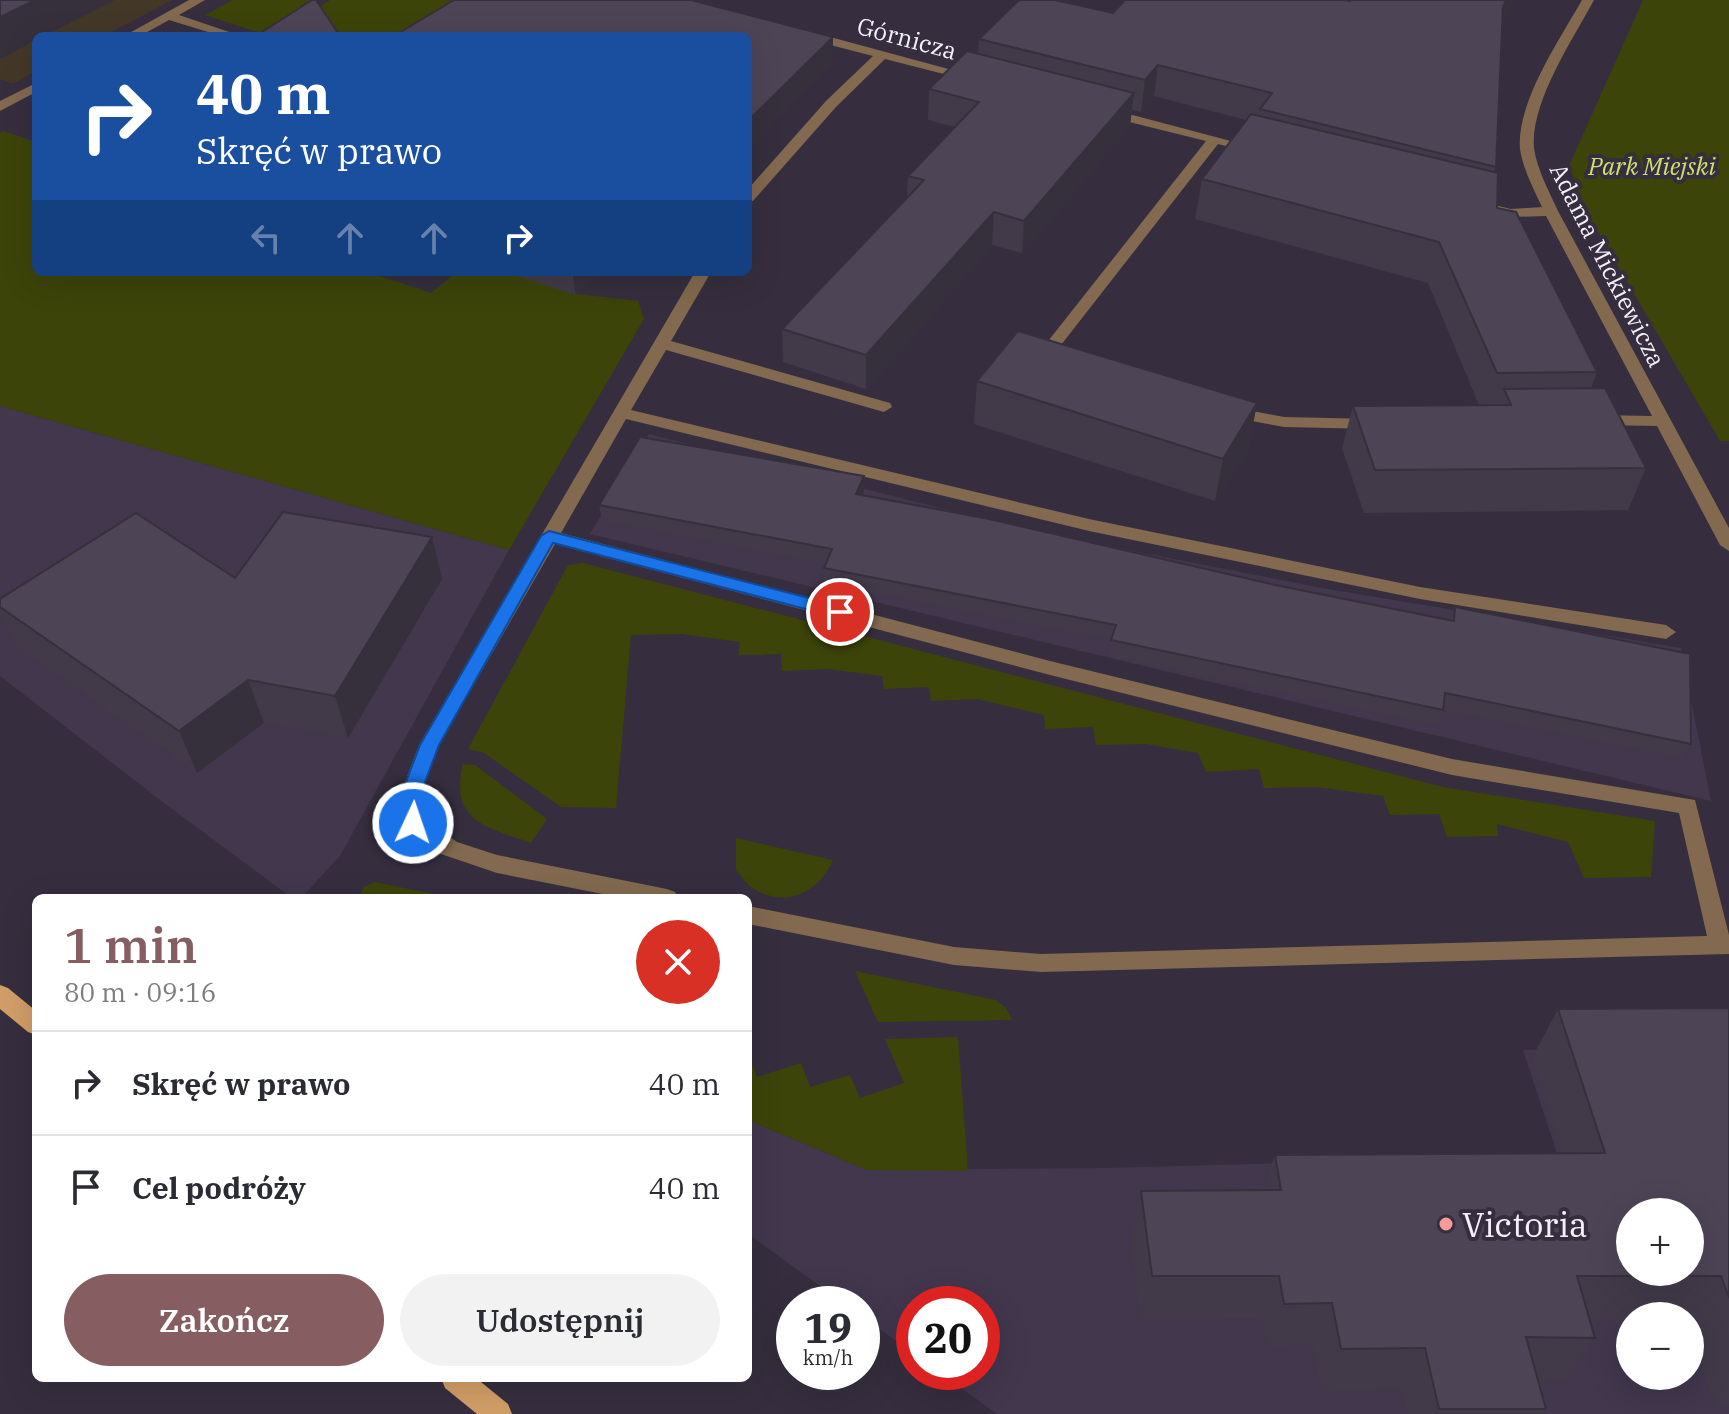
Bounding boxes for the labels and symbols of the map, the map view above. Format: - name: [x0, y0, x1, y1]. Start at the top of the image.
- street label: Górnicza: [854, 9, 960, 67]
- park label: Park Miejski: [1587, 150, 1717, 182]
- street label: Adama Mickiewicza: [1543, 158, 1673, 372]
- pin: [806, 578, 874, 646]
- position arrow: [371, 781, 455, 865]
- place label: Victoria: [1462, 1202, 1588, 1246]
- marker: Victoria: [1437, 1215, 1455, 1233]
- speed limit sign: 20: [896, 1286, 1000, 1390]

